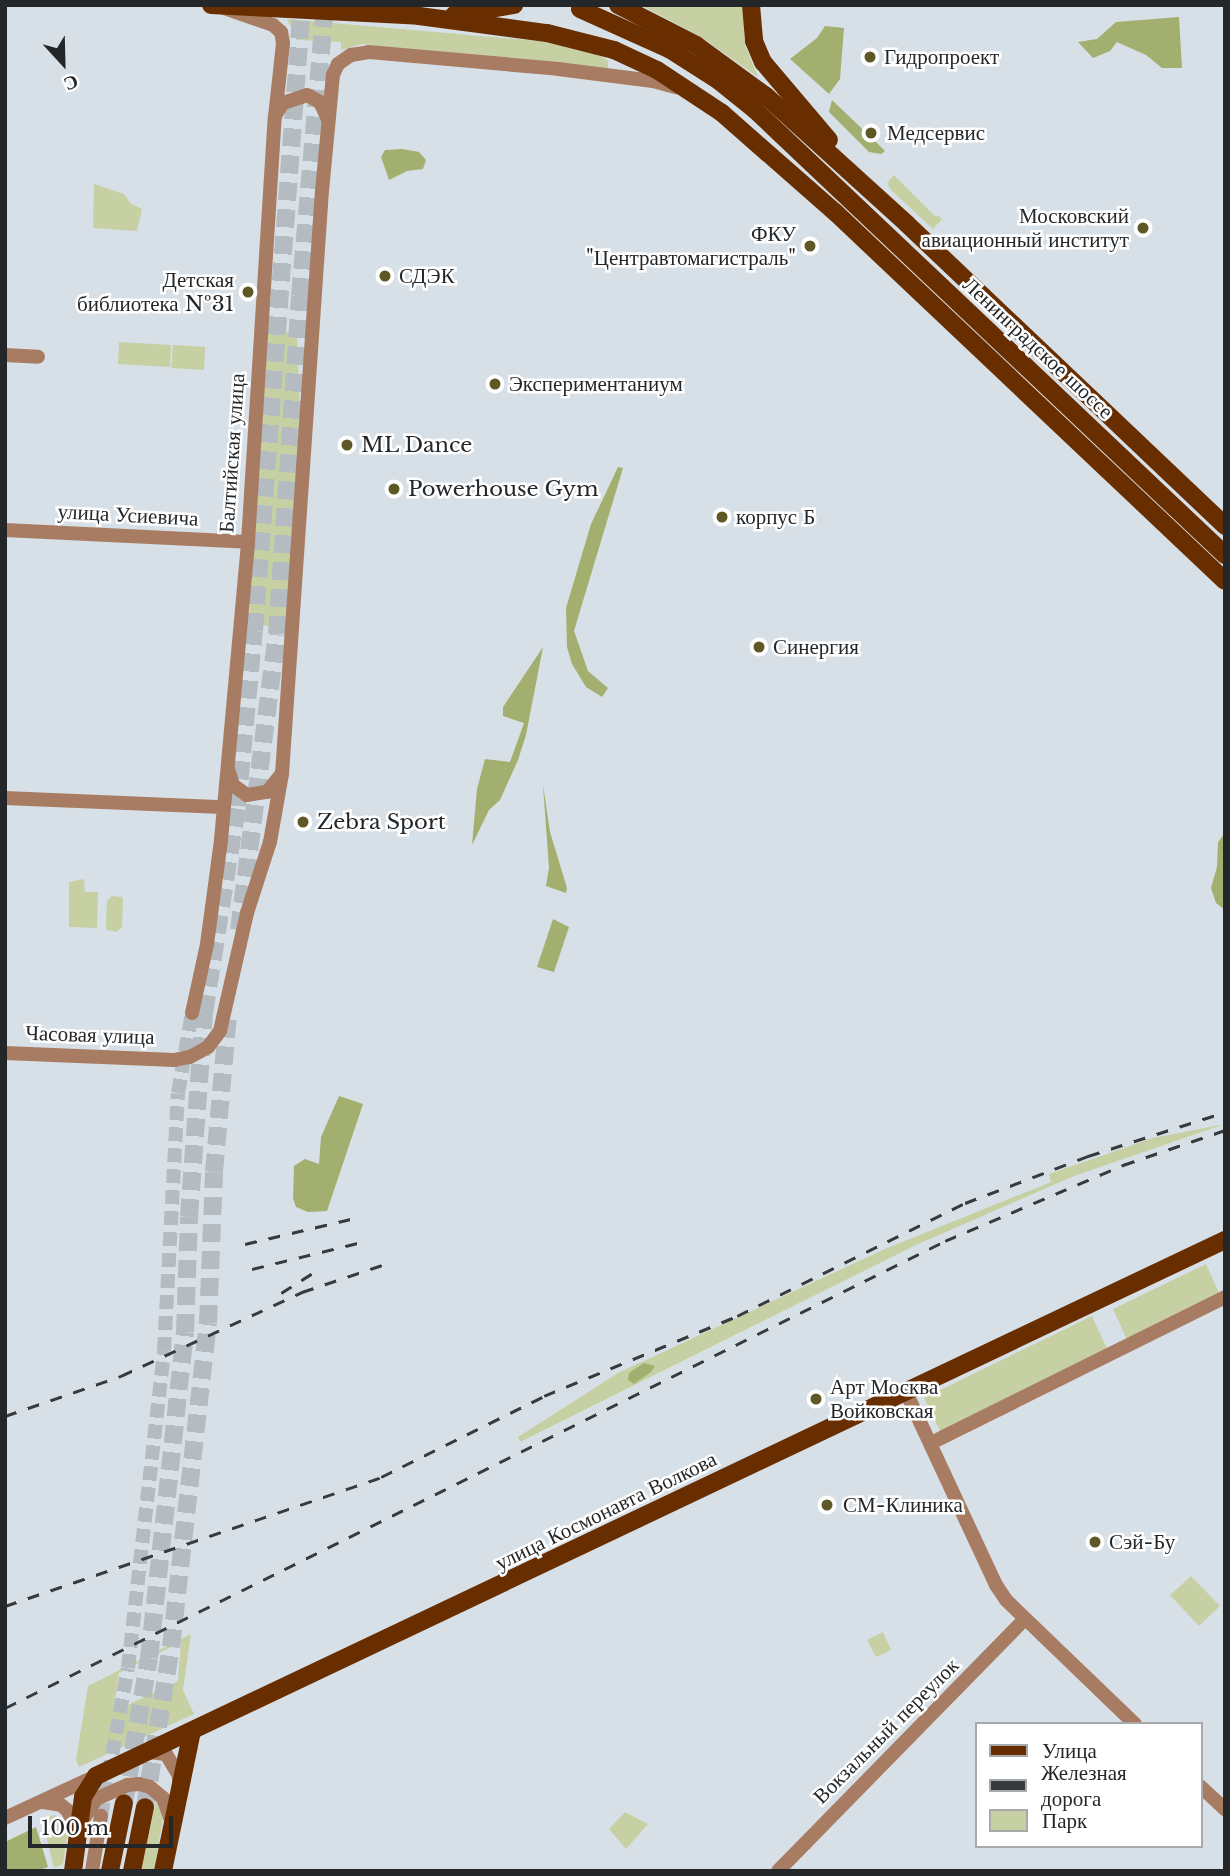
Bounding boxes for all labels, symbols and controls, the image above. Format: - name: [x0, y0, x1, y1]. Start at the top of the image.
- north arrow: [28, 28, 98, 98]
- place label: Гидропроект: [884, 44, 999, 70]
- marker: Гидропроект: [862, 49, 878, 65]
- text: С: [60, 70, 82, 96]
- place label: Медсервис: [887, 120, 985, 146]
- marker: Медсервис: [861, 123, 881, 143]
- place label: Московский авиационный институт: [922, 203, 1129, 253]
- marker: Московский авиационный институт: [1135, 220, 1151, 236]
- place label: ФКУ "Центравтомагистраль": [586, 221, 796, 271]
- marker: ФКУ "Центравтомагистраль": [802, 238, 818, 254]
- place label: СДЭК: [399, 263, 455, 289]
- place label: Детская библиотека №31: [77, 267, 234, 317]
- marker: СДЭК: [377, 268, 393, 284]
- street label: Ленинградское шоссе: [958, 272, 1118, 424]
- marker: Детская библиотека №31: [240, 284, 256, 300]
- place label: Экспериментаниум: [509, 371, 683, 397]
- street label: Балтийская улица: [214, 372, 250, 534]
- marker: Экспериментаниум: [487, 376, 503, 392]
- place label: ML Dance: [361, 432, 473, 458]
- marker: ML Dance: [339, 437, 355, 453]
- place label: Powerhouse Gym: [408, 476, 599, 502]
- marker: Powerhouse Gym: [386, 481, 402, 497]
- street label: улица Усиевича: [57, 499, 199, 531]
- place label: корпус Б: [736, 504, 815, 530]
- marker: корпус Б: [714, 509, 730, 525]
- place label: Синергия: [773, 634, 859, 660]
- marker: Синергия: [751, 639, 767, 655]
- place label: Zebra Sport: [317, 809, 446, 835]
- marker: Zebra Sport: [295, 814, 311, 830]
- street label: Часовая улица: [25, 1020, 155, 1050]
- place label: Арт Москва Войковская: [830, 1374, 938, 1424]
- marker: Арт Москва Войковская: [808, 1391, 824, 1407]
- street label: улица Космонавта Волкова: [491, 1446, 721, 1576]
- place label: СМ-Клиника: [843, 1492, 963, 1518]
- marker: СМ-Клиника: [817, 1495, 837, 1515]
- place label: Сэй-Бу: [1109, 1529, 1175, 1555]
- marker: Сэй-Бу: [1087, 1534, 1103, 1550]
- street label: Вокзальный переулок: [808, 1653, 964, 1809]
- legend: [974, 1722, 1202, 1848]
- text: Улица: [1042, 1738, 1097, 1764]
- text: Железная дорога: [1041, 1760, 1127, 1812]
- scale bar: [32, 1802, 177, 1846]
- text: Парк: [1042, 1808, 1087, 1834]
- text: 100 m: [41, 1815, 109, 1841]

